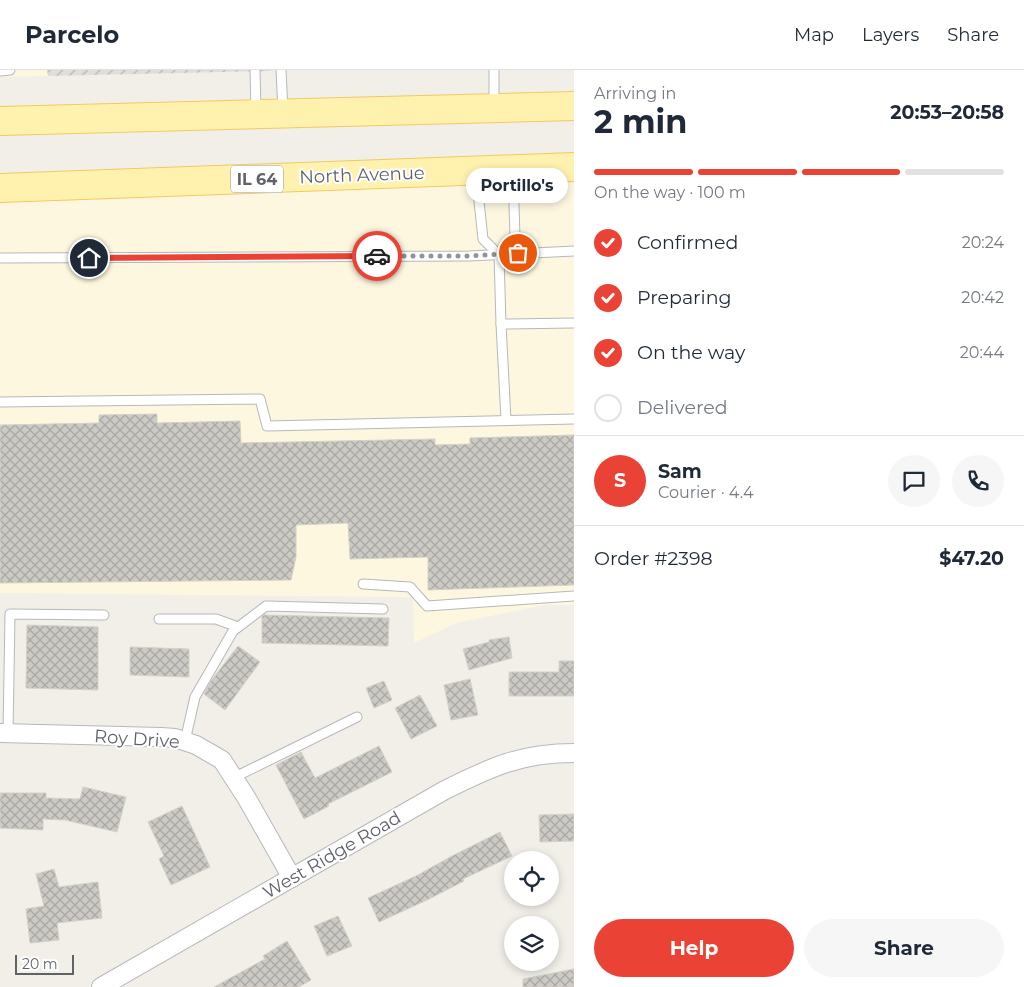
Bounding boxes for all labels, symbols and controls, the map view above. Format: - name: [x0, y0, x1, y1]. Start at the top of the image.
- text: Parcelo: [25, 20, 119, 49]
- text: Map: [794, 24, 834, 46]
- text: Layers: [862, 24, 919, 46]
- text: Share: [947, 24, 999, 46]
- text: Arriving in: [594, 84, 676, 103]
- text: 20:53–20:58: [890, 101, 1004, 124]
- text: 2 min: [594, 102, 687, 141]
- street label: North Avenue: [299, 162, 425, 188]
- road number: IL 64: [231, 166, 283, 192]
- callout: Portillo's: [467, 168, 569, 203]
- text: Portillo's: [481, 176, 553, 195]
- text: On the way · 100 m: [594, 183, 746, 202]
- icon: check: [594, 229, 622, 257]
- courier: [352, 231, 402, 281]
- text: Confirmed: [637, 231, 738, 254]
- pin: [497, 232, 539, 274]
- text: 20:24: [962, 233, 1004, 252]
- pin: [68, 237, 110, 279]
- icon: bag: [504, 239, 532, 267]
- icon: car: [363, 242, 391, 270]
- icon: home: [75, 244, 103, 272]
- icon: check: [594, 284, 622, 312]
- text: Preparing: [637, 286, 732, 309]
- text: 20:42: [961, 288, 1004, 307]
- icon: check: [594, 339, 622, 367]
- text: On the way: [637, 341, 745, 364]
- text: 20:44: [960, 343, 1004, 362]
- text: Delivered: [637, 396, 728, 419]
- button: chat: [888, 455, 940, 507]
- button: phone: [952, 455, 1004, 507]
- text: Sam: [658, 460, 702, 483]
- text: S: [614, 469, 626, 492]
- text: Courier · 4.4: [658, 483, 754, 502]
- text: Order #2398: [594, 547, 713, 570]
- text: $47.20: [939, 547, 1004, 570]
- street label: Roy Drive: [94, 725, 181, 753]
- street label: West Ridge Road: [259, 807, 405, 903]
- map controls: [504, 851, 559, 971]
- button: locate: [504, 851, 559, 906]
- button: layers: [504, 916, 559, 971]
- button: Help: [594, 919, 794, 977]
- button: Share: [804, 919, 1004, 977]
- scale bar: [15, 952, 74, 975]
- text: 20 m: [22, 955, 58, 973]

